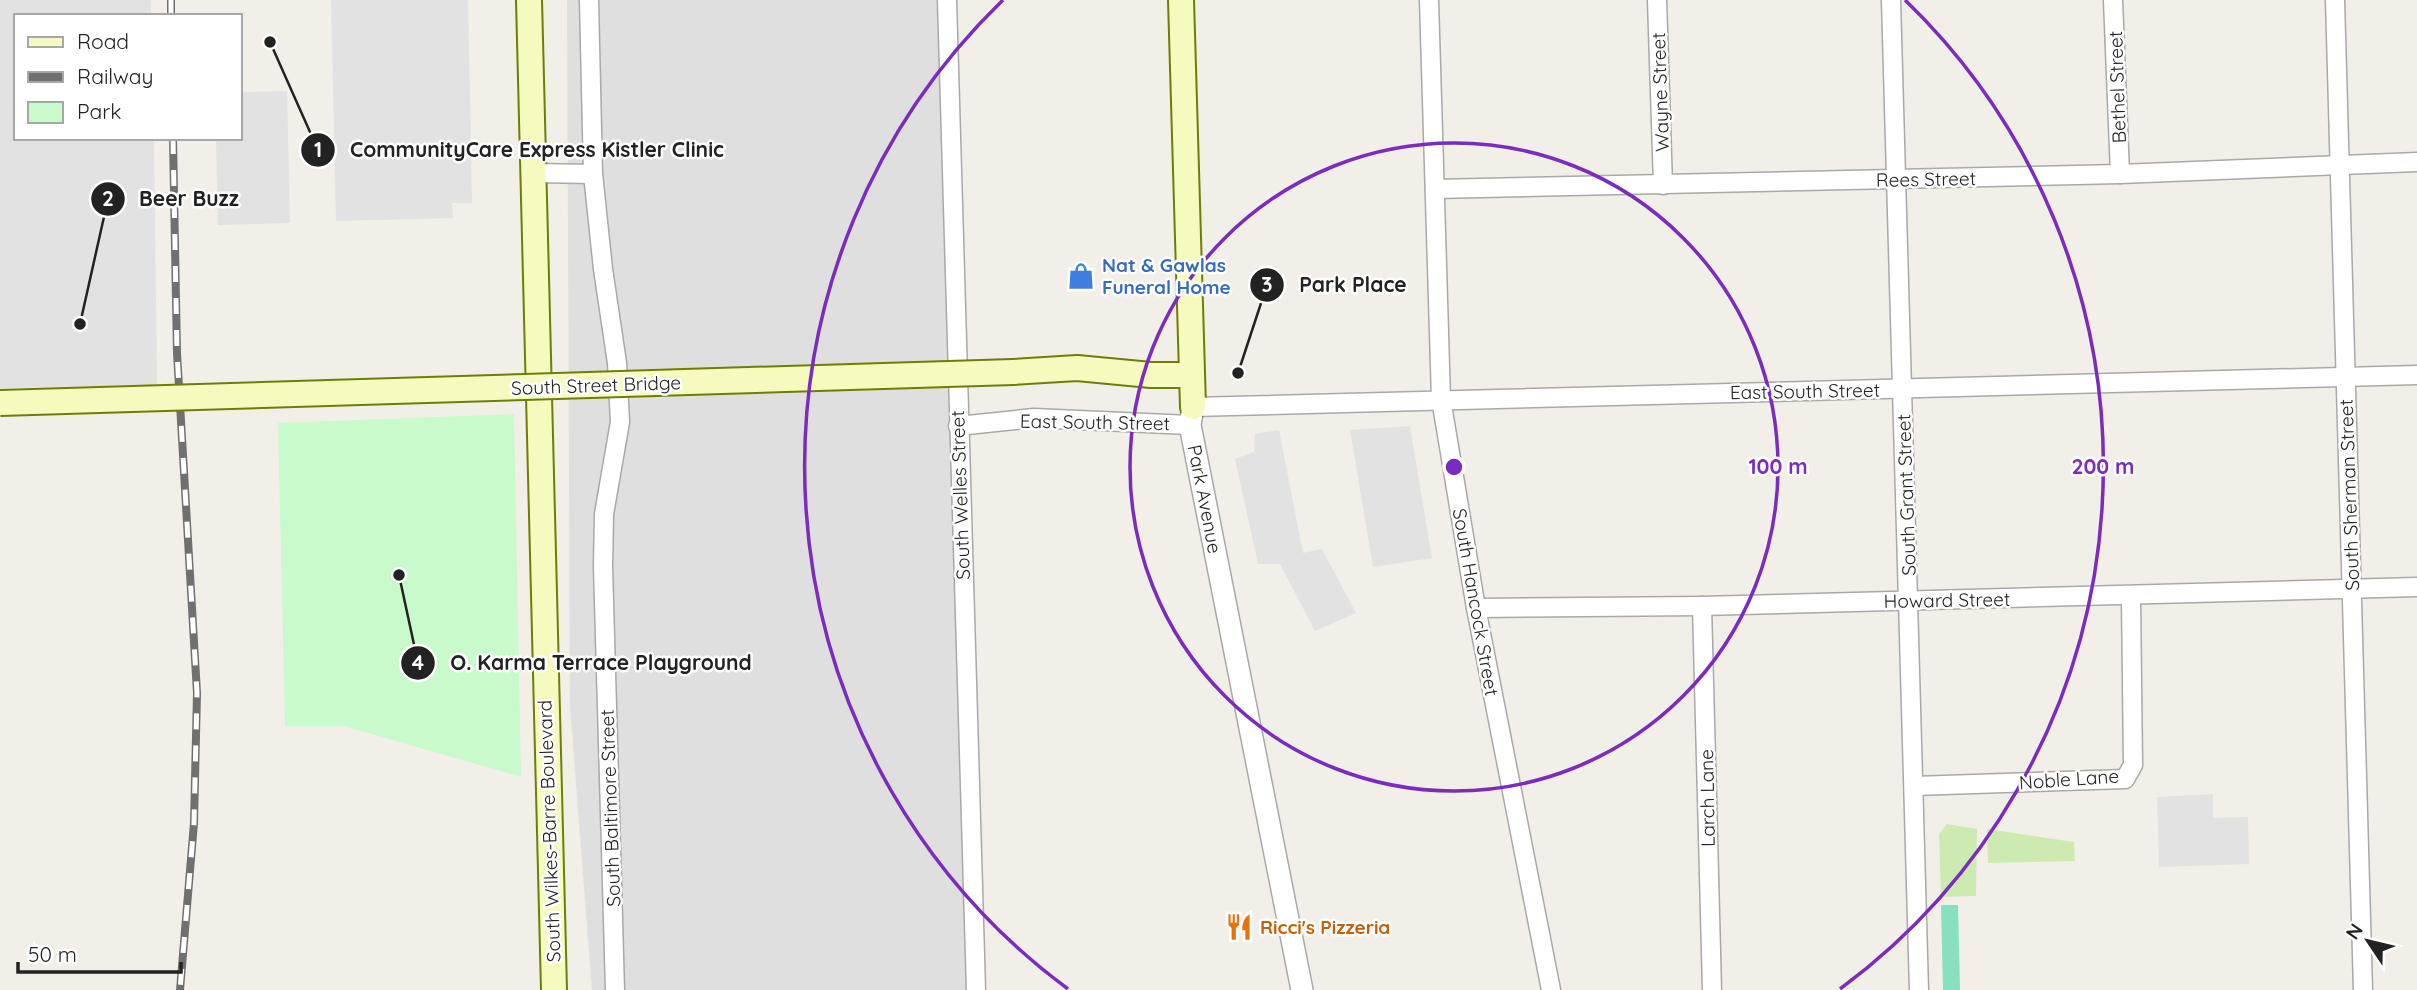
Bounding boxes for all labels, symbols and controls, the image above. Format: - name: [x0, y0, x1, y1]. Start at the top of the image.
- legend: [14, 14, 242, 140]
- text: Road: [77, 28, 129, 54]
- street label: Bethel Street: [2103, 30, 2131, 144]
- street label: Wayne Street: [1646, 32, 1674, 152]
- text: Railway: [77, 63, 153, 89]
- text: Park: [77, 98, 121, 124]
- callout: CommunityCare Express Kistler Clinic: [301, 129, 738, 171]
- text: 1: [314, 136, 322, 162]
- text: CommunityCare Express Kistler Clinic: [350, 136, 724, 162]
- street label: Rees Street: [1876, 166, 1976, 192]
- callout: Beer Buzz: [90, 178, 253, 220]
- text: 2: [102, 185, 114, 211]
- text: Beer Buzz: [139, 185, 239, 211]
- place label: Nat & Gawlas Funeral Home: [1102, 253, 1231, 299]
- shop icon: Nat & Gawlas Funeral Home: [1066, 261, 1096, 291]
- callout: Park Place: [1250, 264, 1420, 306]
- text: 3: [1261, 271, 1273, 297]
- text: Park Place: [1299, 271, 1407, 297]
- street label: South Street Bridge: [511, 370, 681, 400]
- street label: East South Street: [1730, 378, 1880, 404]
- street label: South Sherman Street: [2334, 399, 2364, 591]
- street label: East South Street: [1020, 409, 1170, 435]
- street label: South Welles Street: [945, 410, 975, 580]
- street label: South Grant Street: [1891, 414, 1921, 576]
- street label: Park Avenue: [1183, 443, 1227, 555]
- text: 100 m: [1748, 453, 1808, 479]
- text: 200 m: [2072, 453, 2134, 479]
- centre of rings: [1442, 455, 1466, 479]
- street label: South Hancock Street: [1448, 506, 1504, 698]
- street label: Howard Street: [1884, 587, 2010, 613]
- callout: O. Karma Terrace Playground: [401, 642, 765, 684]
- text: 4: [412, 649, 424, 675]
- text: O. Karma Terrace Playground: [450, 649, 752, 675]
- street label: South Wilkes-Barre Boulevard: [532, 699, 566, 963]
- street label: South Baltimore Street: [595, 709, 625, 907]
- street label: Larch Lane: [1694, 749, 1720, 847]
- street label: Noble Lane: [2018, 764, 2120, 794]
- north arrow: [2333, 906, 2403, 976]
- restaurant icon: Ricci's Pizzeria: [1224, 912, 1254, 942]
- place label: Ricci's Pizzeria: [1260, 915, 1390, 939]
- text: N: [2340, 919, 2368, 944]
- scale bar: [18, 930, 180, 974]
- text: 50 m: [28, 941, 77, 967]

